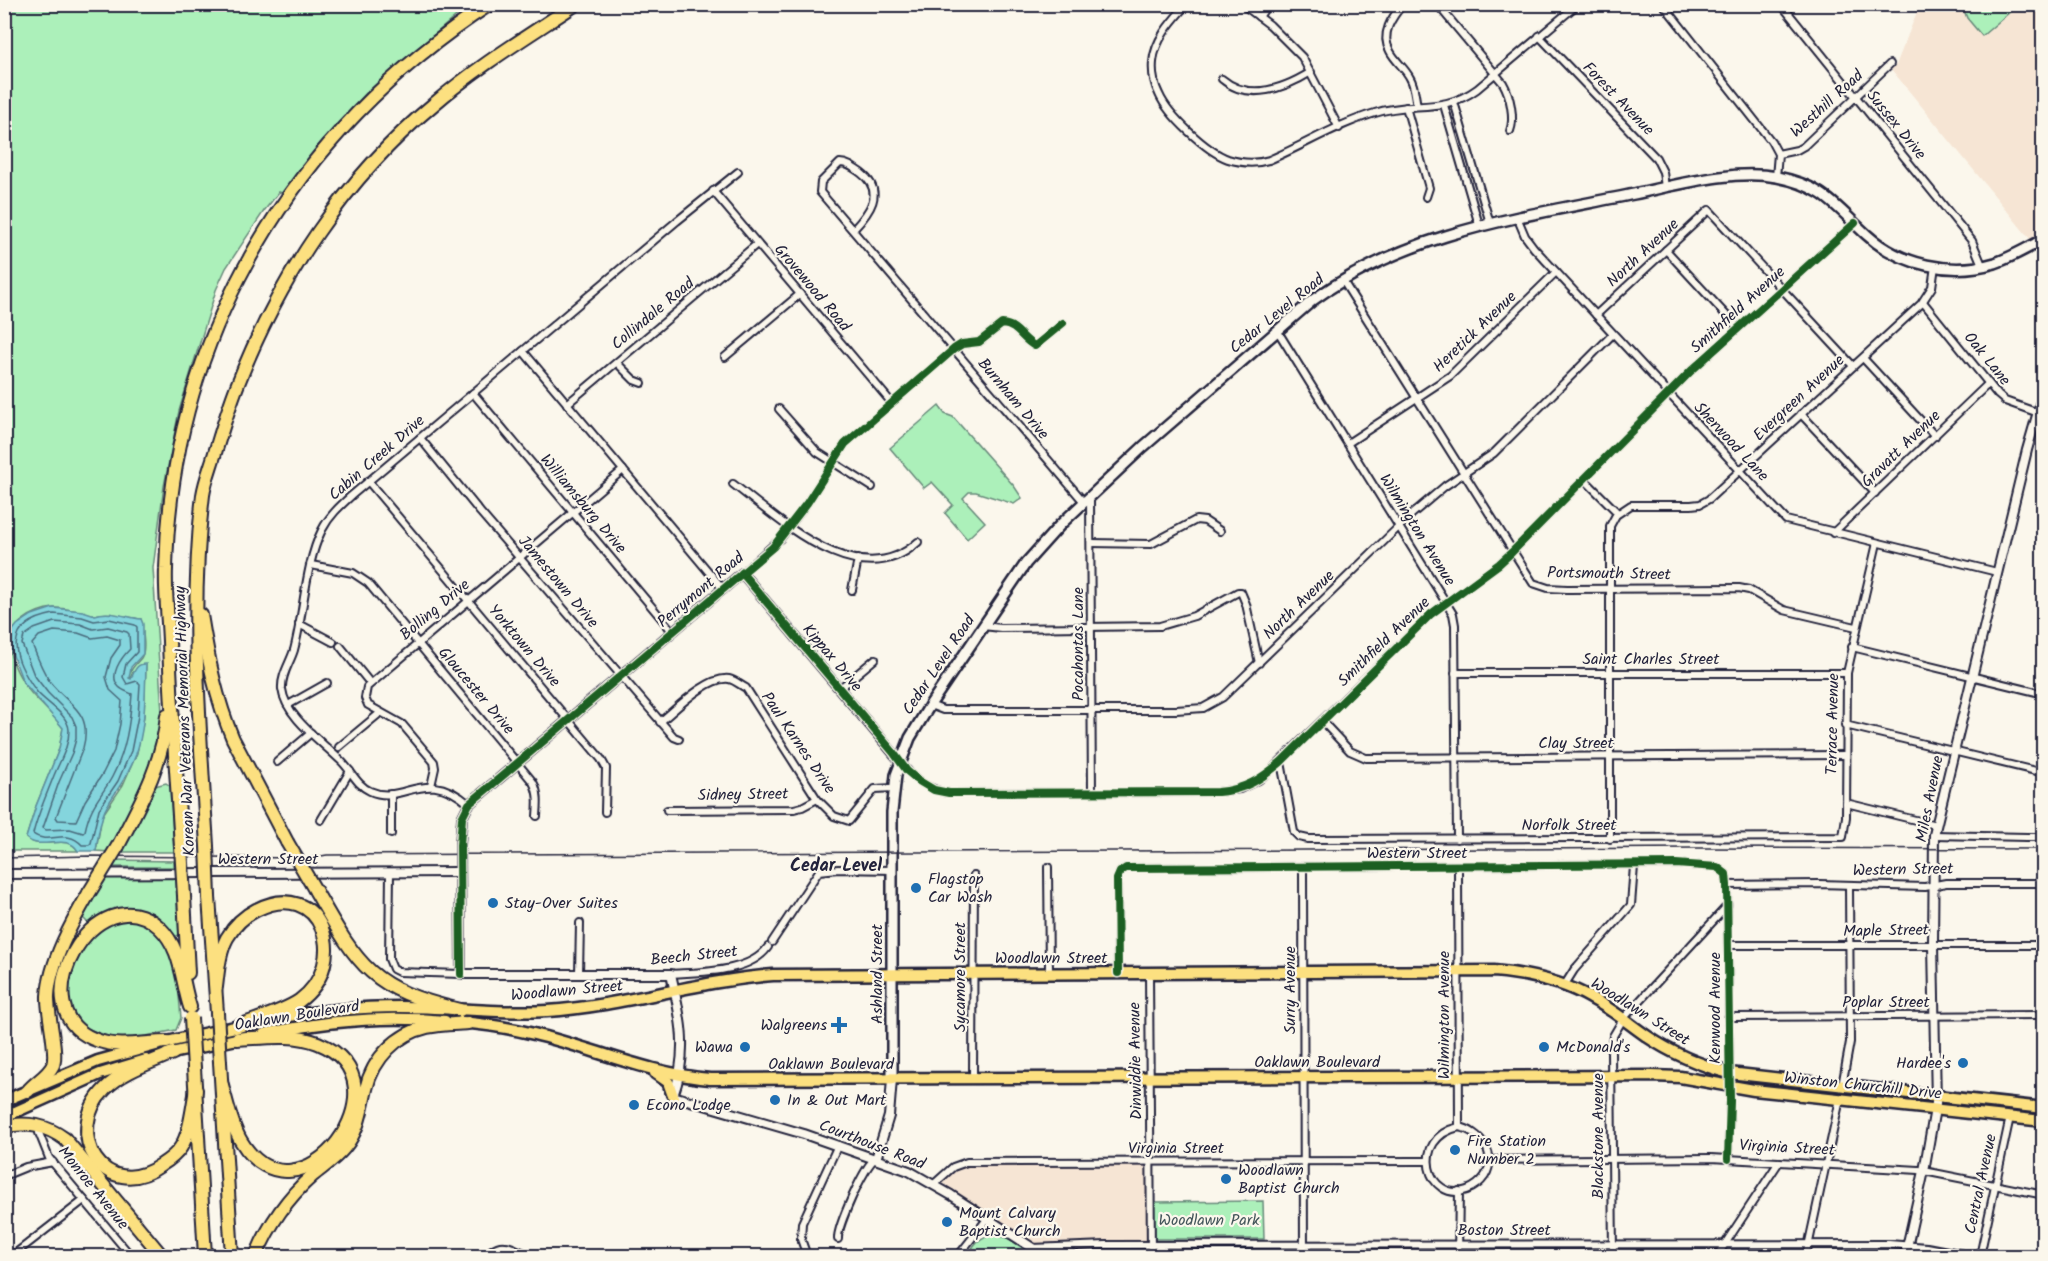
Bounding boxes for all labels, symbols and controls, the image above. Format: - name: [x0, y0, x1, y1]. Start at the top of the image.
- street label: Forest Avenue: [1576, 56, 1660, 142]
- street label: Westhill Road: [1785, 63, 1870, 144]
- street label: Sussex Drive: [1860, 85, 1932, 165]
- street label: North Avenue: [1601, 213, 1685, 293]
- street label: Grovewood Road: [768, 239, 857, 338]
- street label: Smithfield Avenue: [1685, 260, 1791, 360]
- street label: Cedar Level Road: [1224, 267, 1331, 360]
- street label: Collindale Road: [606, 271, 701, 356]
- street label: Heretick Avenue: [1427, 285, 1523, 379]
- street label: Oak Lane: [1957, 327, 2017, 391]
- street label: Evergreen Avenue: [1747, 349, 1851, 447]
- street label: Burnham Drive: [971, 353, 1055, 445]
- street label: Sherwood Lane: [1687, 396, 1775, 488]
- street label: Gravatt Avenue: [1855, 404, 1947, 494]
- street label: Cabin Creek Drive: [323, 409, 431, 507]
- street label: Williamsburg Drive: [534, 449, 632, 559]
- street label: Wilmington Avenue: [1372, 469, 1462, 591]
- street label: Jamestown Drive: [512, 530, 604, 634]
- street label: Perrymont Road: [652, 545, 751, 634]
- street label: Portsmouth Street: [1547, 560, 1672, 588]
- street label: North Avenue: [1257, 564, 1341, 646]
- street label: Bolling Drive: [394, 573, 476, 647]
- street label: Korean War Veterans Memorial Highway: [168, 585, 202, 856]
- street label: Pocahontas Lane: [1066, 587, 1091, 701]
- street label: Smithfield Avenue: [1332, 591, 1436, 693]
- street label: Yorktown Drive: [482, 599, 566, 693]
- street label: Cedar Level Road: [896, 609, 982, 720]
- street label: Kippax Drive: [796, 618, 868, 698]
- street label: Gloucester Drive: [432, 641, 520, 741]
- street label: Saint Charles Street: [1583, 647, 1720, 672]
- street label: Terrace Avenue: [1820, 673, 1846, 775]
- street label: Paul Karnes Drive: [754, 687, 842, 799]
- street label: Clay Street: [1538, 731, 1615, 756]
- street label: Miles Avenue: [1909, 753, 1951, 845]
- street label: Sidney Street: [698, 782, 789, 808]
- street label: Norfolk Street: [1521, 813, 1617, 838]
- street label: Western Street: [1367, 841, 1468, 866]
- street label: Western Street: [218, 847, 319, 872]
- district label: Cedar Level: [790, 852, 882, 881]
- street label: Western Street: [1852, 857, 1954, 883]
- place label: Flagstop Car Wash: [928, 867, 992, 910]
- marker: Flagstop Car Wash: [909, 881, 923, 895]
- place label: Stay-Over Suites: [505, 891, 618, 916]
- marker: Stay-Over Suites: [486, 896, 500, 910]
- street label: Maple Street: [1843, 918, 1930, 944]
- street label: Sycamore Street: [948, 921, 973, 1032]
- street label: Ashland Street: [865, 923, 890, 1024]
- street label: Beech Street: [649, 939, 740, 973]
- street label: Woodlawn Street: [995, 946, 1108, 971]
- street label: Surry Avenue: [1278, 946, 1303, 1034]
- street label: Wilmington Avenue: [1432, 951, 1457, 1079]
- street label: Kenwood Avenue: [1703, 952, 1728, 1064]
- street label: Woodlawn Street: [1586, 972, 1695, 1053]
- street label: Woodlawn Street: [510, 974, 625, 1008]
- street label: Poplar Street: [1842, 990, 1930, 1015]
- street label: Oaklawn Boulevard: [233, 994, 362, 1038]
- street label: Dinwiddie Avenue: [1122, 1002, 1150, 1120]
- place label: Walgreens: [760, 1013, 827, 1038]
- marker: Walgreens: [832, 1018, 846, 1032]
- place label: Wawa: [695, 1035, 733, 1060]
- place label: McDonald's: [1556, 1035, 1631, 1060]
- marker: Wawa: [738, 1040, 752, 1054]
- marker: McDonald's: [1537, 1040, 1551, 1054]
- street label: Oaklawn Boulevard: [1254, 1050, 1381, 1075]
- place label: Hardee's: [1896, 1051, 1951, 1076]
- street label: Oaklawn Boulevard: [768, 1052, 895, 1077]
- marker: Hardee's: [1956, 1056, 1970, 1070]
- street label: Winston Churchill Drive: [1783, 1065, 1943, 1107]
- street label: Blackstone Avenue: [1586, 1073, 1611, 1199]
- place label: In & Out Mart: [787, 1088, 887, 1113]
- place label: Econo Lodge: [646, 1093, 731, 1118]
- marker: In & Out Mart: [768, 1093, 782, 1107]
- marker: Econo Lodge: [627, 1098, 641, 1112]
- street label: Courthouse Road: [815, 1113, 930, 1177]
- place label: Fire Station Number 2: [1467, 1129, 1546, 1172]
- street label: Central Avenue: [1958, 1132, 2004, 1236]
- street label: Virginia Street: [1738, 1133, 1836, 1163]
- street label: Virginia Street: [1128, 1136, 1225, 1161]
- street label: Monroe Avenue: [51, 1141, 135, 1235]
- marker: Fire Station Number 2: [1448, 1143, 1462, 1157]
- place label: Woodlawn Baptist Church: [1238, 1158, 1340, 1201]
- marker: Woodlawn Baptist Church: [1219, 1172, 1233, 1186]
- place label: Mount Calvary Baptist Church: [959, 1201, 1061, 1244]
- park label: Woodlawn Park: [1158, 1208, 1260, 1233]
- marker: Mount Calvary Baptist Church: [940, 1215, 954, 1229]
- street label: Boston Street: [1457, 1218, 1551, 1243]

